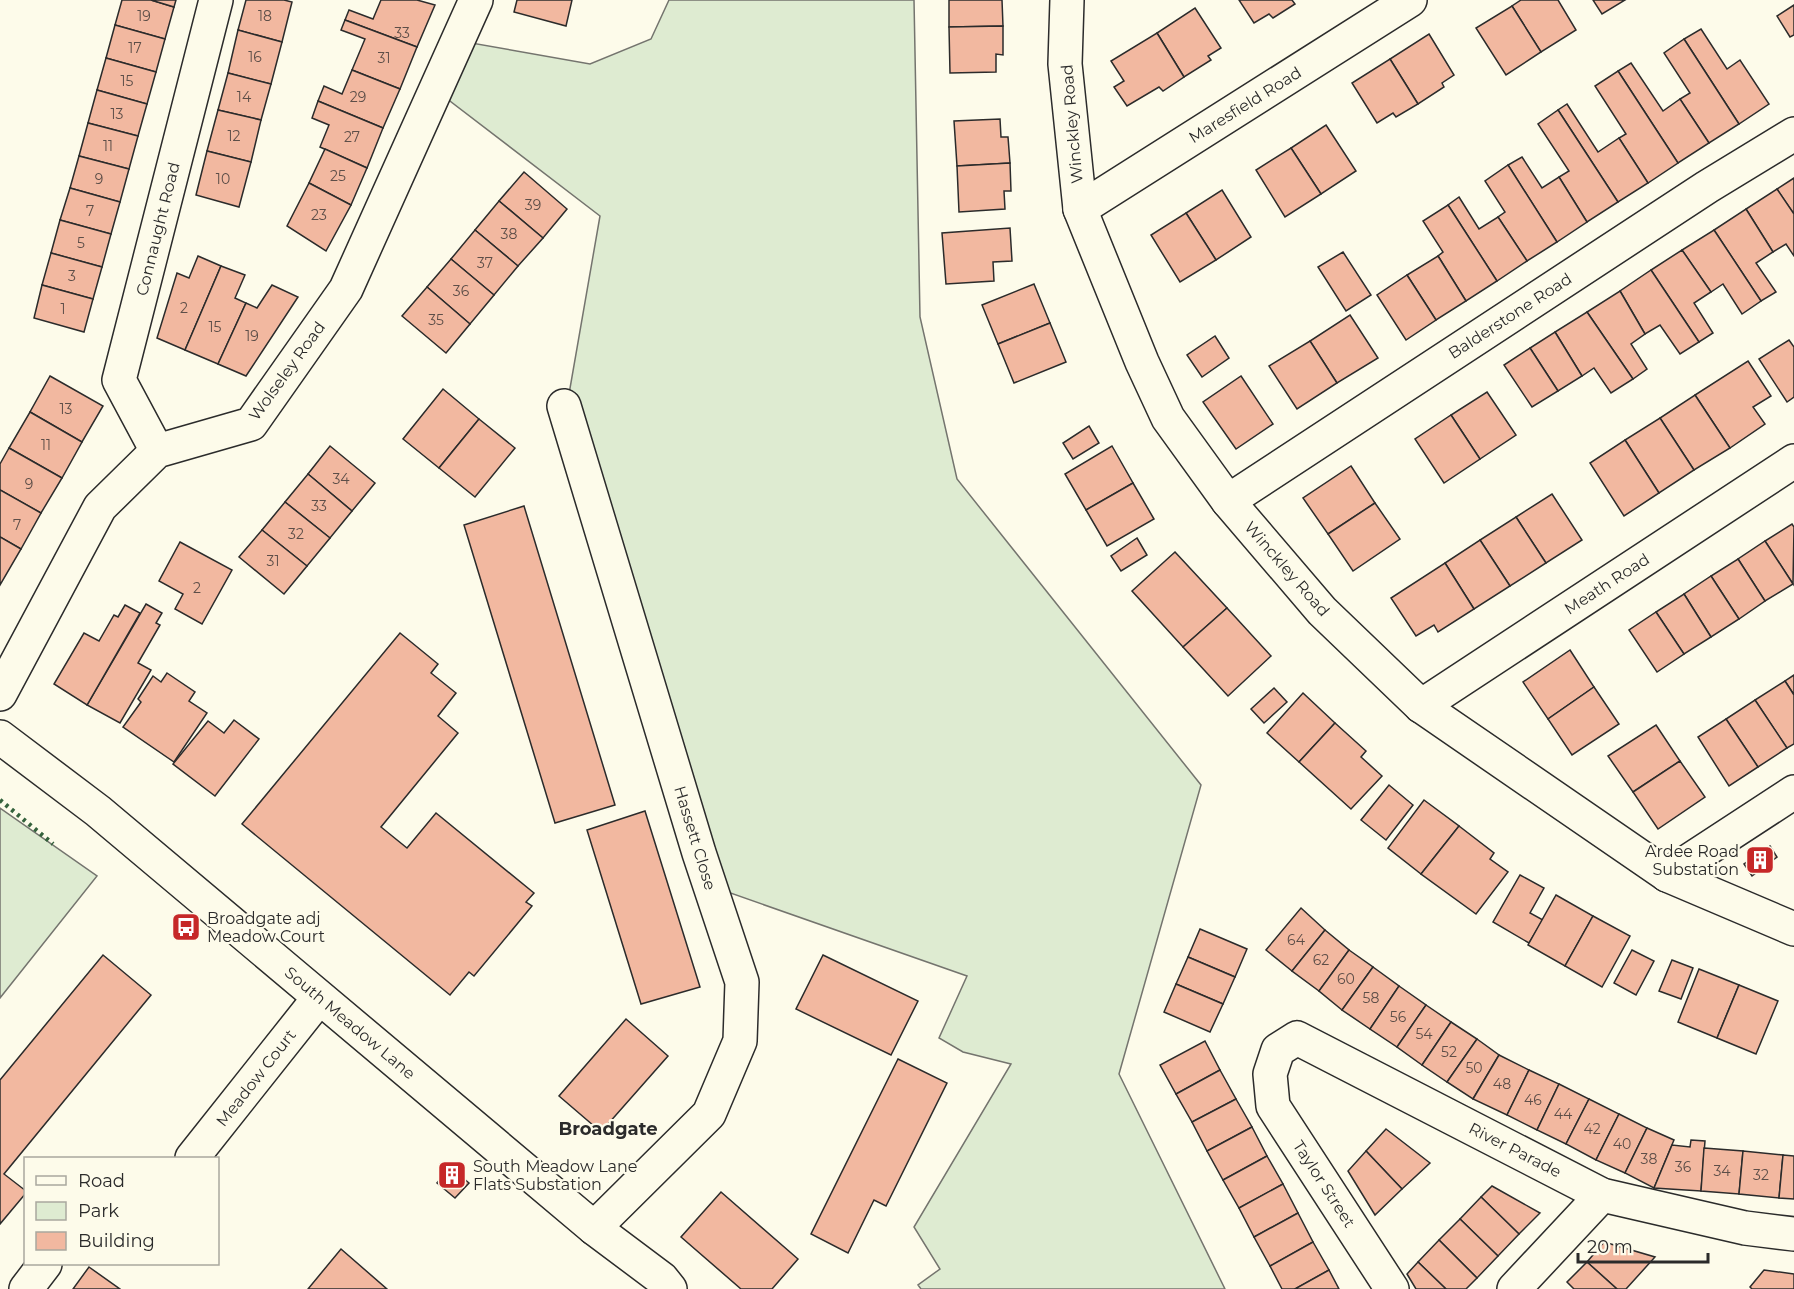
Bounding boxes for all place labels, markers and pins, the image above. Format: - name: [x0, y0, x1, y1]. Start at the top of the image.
- place label: Ardee Road Substation: [1645, 842, 1739, 879]
- building icon: Ardee Road Substation: [1744, 844, 1776, 876]
- place label: Broadgate adj Meadow Court: [207, 909, 325, 946]
- bus stop icon: Broadgate adj Meadow Court: [170, 911, 202, 943]
- place label: South Meadow Lane Flats Substation: [473, 1157, 638, 1194]
- building icon: South Meadow Lane Flats Substation: [436, 1159, 468, 1191]

